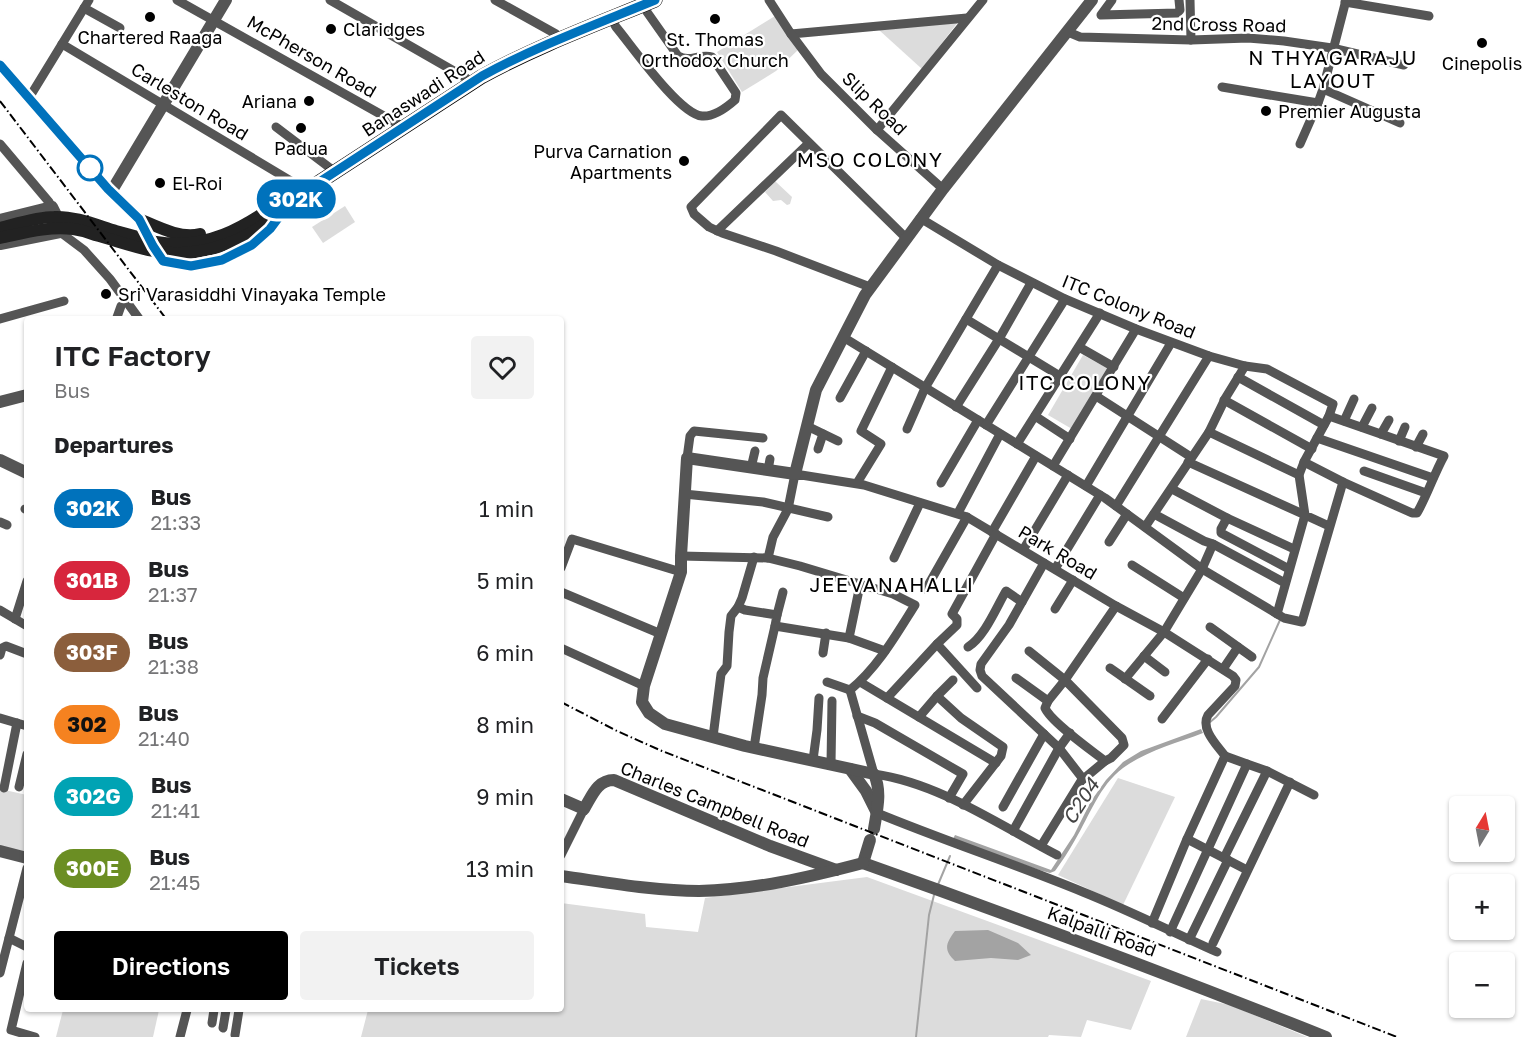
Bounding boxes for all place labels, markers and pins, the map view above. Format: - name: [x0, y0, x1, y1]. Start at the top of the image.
- marker: Chartered Raaga: [143, 10, 157, 24]
- marker: St. Thomas Orthodox Church: [708, 12, 722, 26]
- place label: Claridges: [343, 18, 425, 40]
- marker: Claridges: [324, 22, 338, 36]
- place label: Chartered Raaga: [78, 26, 223, 48]
- place label: St. Thomas Orthodox Church: [641, 28, 789, 71]
- marker: Cinepolis: [1475, 36, 1489, 50]
- place label: Cinepolis: [1442, 52, 1522, 74]
- place label: Ariana: [242, 90, 297, 112]
- marker: Ariana: [302, 94, 316, 108]
- place label: Premier Augusta: [1278, 100, 1421, 122]
- marker: Premier Augusta: [1259, 104, 1273, 118]
- marker: Padua: [294, 121, 308, 135]
- place label: Padua: [274, 137, 328, 159]
- place label: Purva Carnation Apartments: [533, 140, 672, 183]
- marker: Purva Carnation Apartments: [677, 154, 691, 168]
- unlabelled marker: [77, 155, 103, 181]
- place label: El-Roi: [172, 172, 223, 194]
- marker: El-Roi: [153, 176, 167, 190]
- place label: Sri Varasiddhi Vinayaka Temple: [118, 283, 386, 305]
- marker: Sri Varasiddhi Vinayaka Temple: [99, 287, 113, 301]

